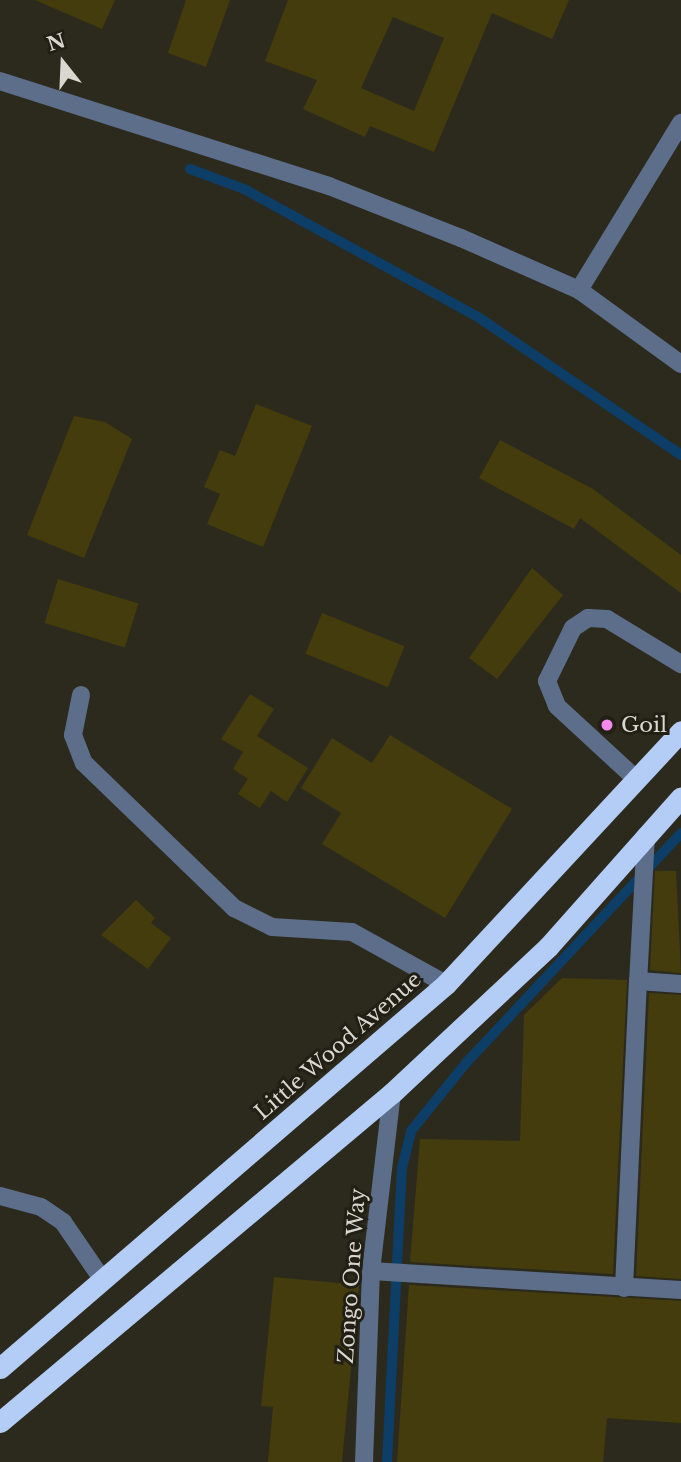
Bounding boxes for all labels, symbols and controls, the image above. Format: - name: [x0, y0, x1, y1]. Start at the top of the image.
- north arrow: [28, 28, 98, 98]
- text: N: [44, 29, 68, 56]
- place label: Goil: [621, 712, 667, 738]
- marker: Goil: [599, 717, 615, 733]
- street label: Little Wood Avenue: [249, 966, 427, 1126]
- street label: Zongo One Way: [333, 1187, 371, 1365]

